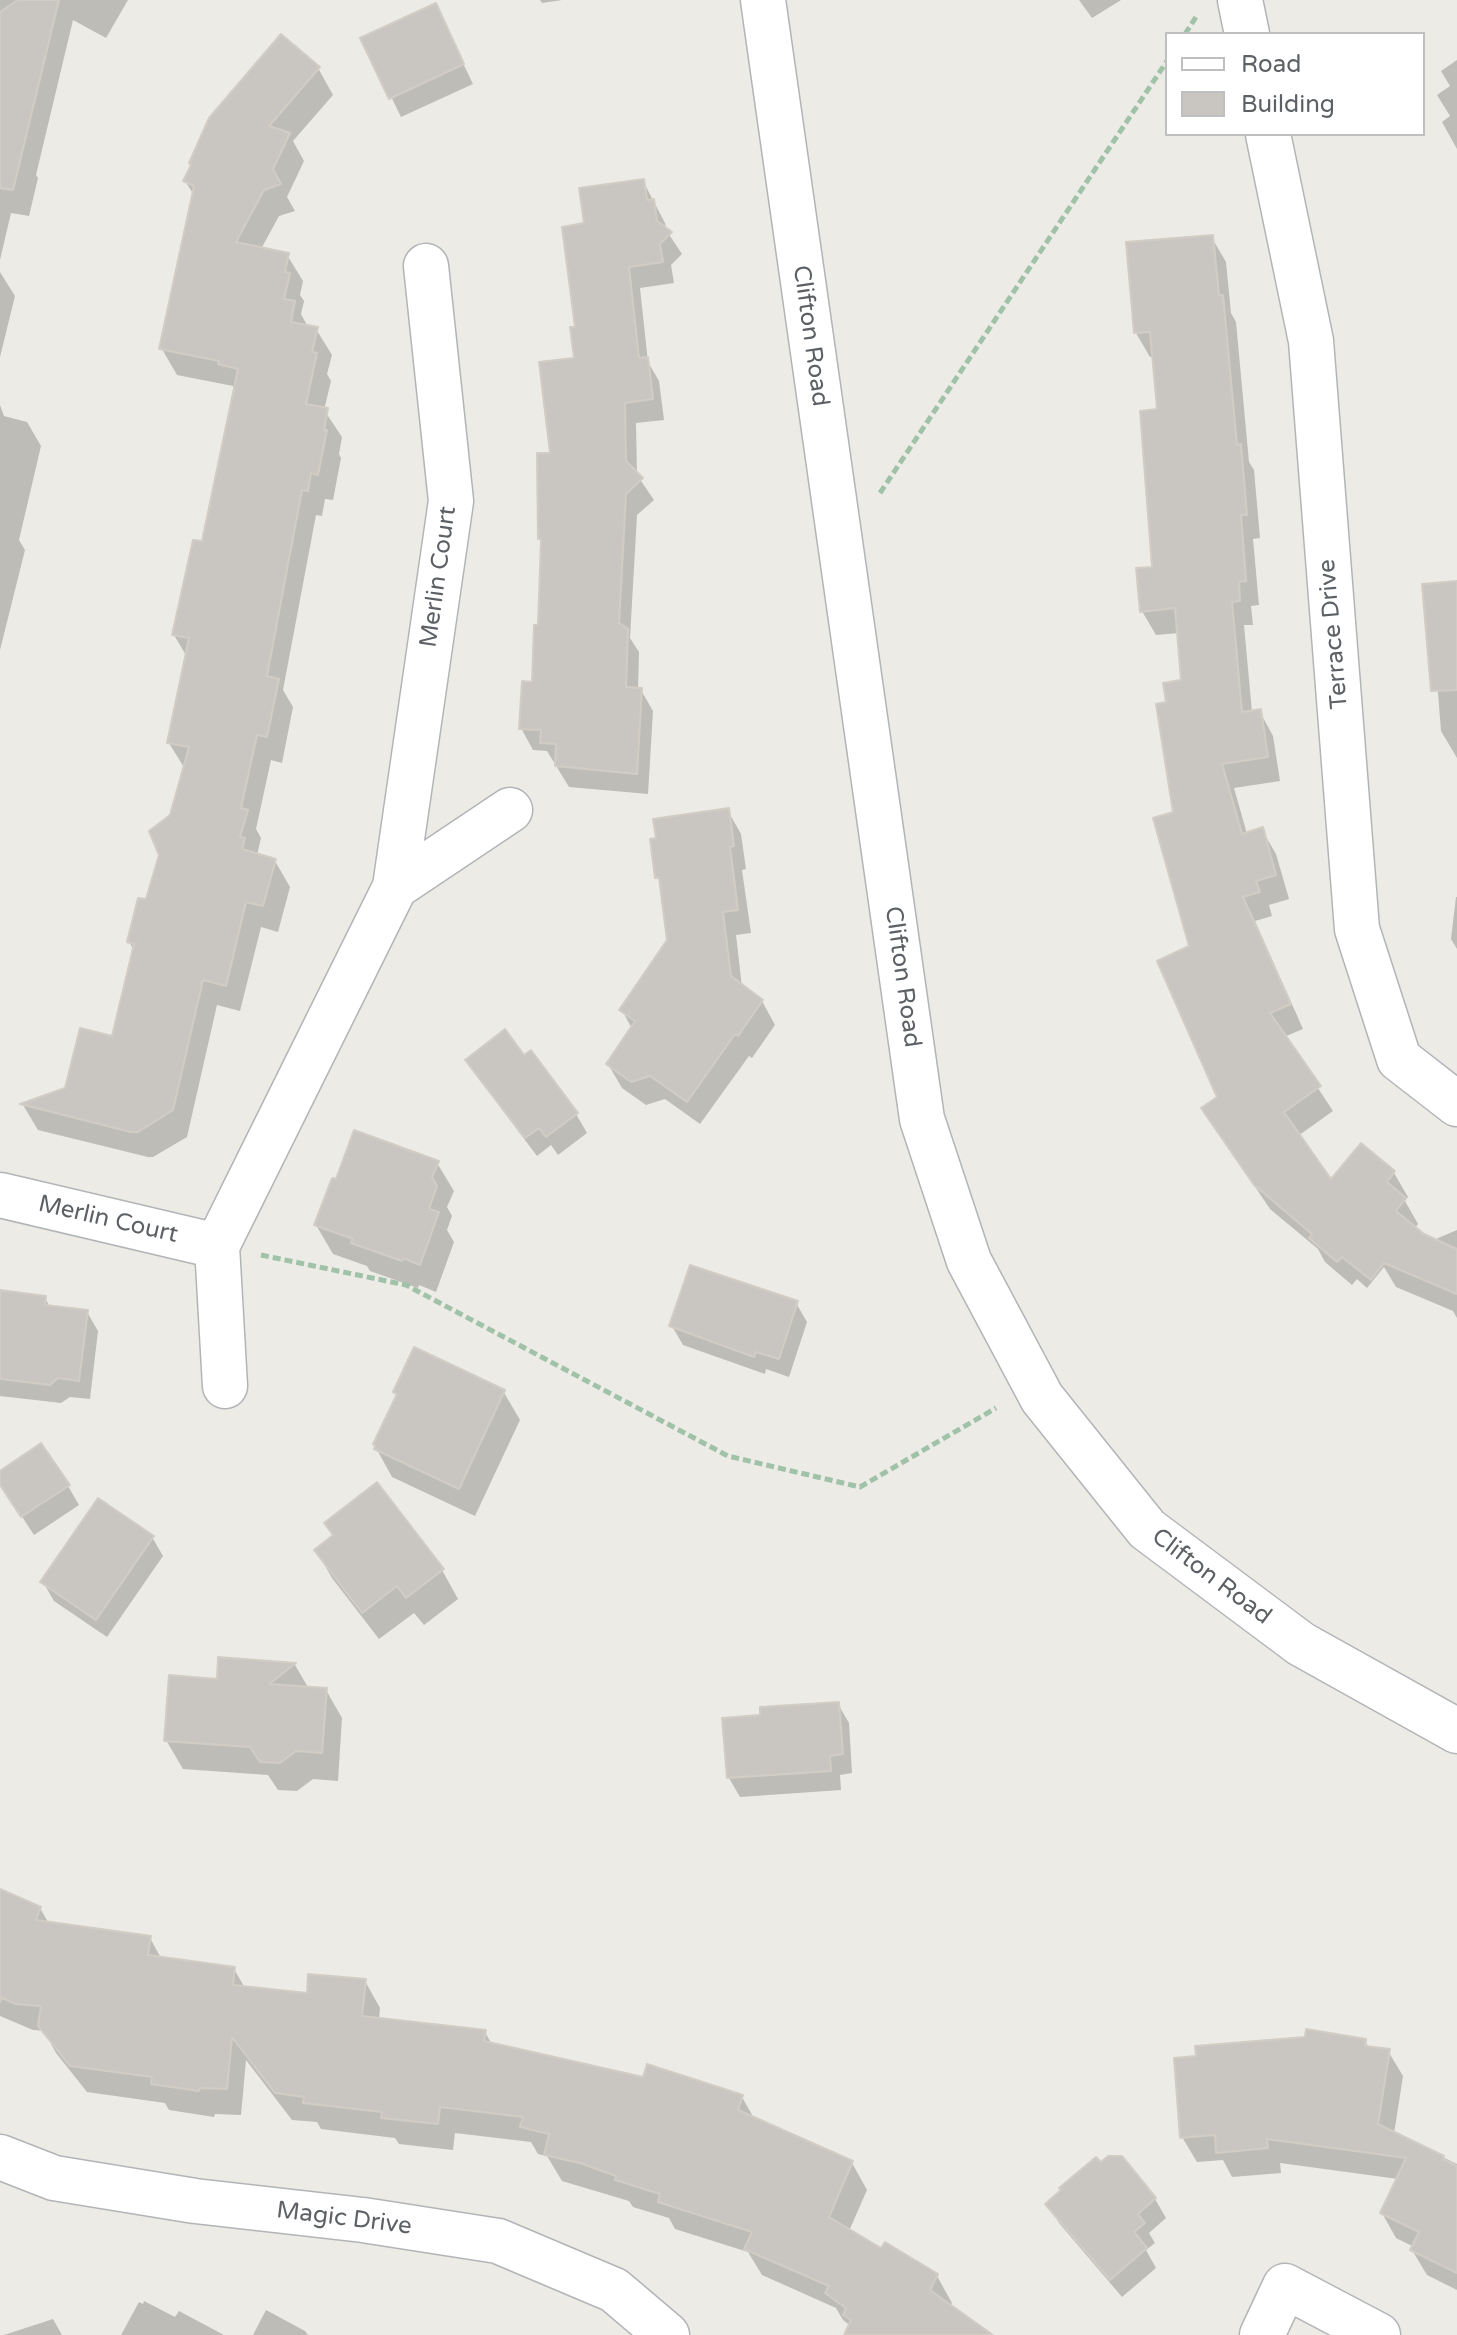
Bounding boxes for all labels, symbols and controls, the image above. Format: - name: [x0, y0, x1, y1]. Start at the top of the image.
- legend: [1165, 32, 1425, 136]
- text: Road: [1241, 50, 1301, 79]
- text: Building: [1241, 90, 1335, 119]
- street label: Clifton Road: [786, 264, 834, 408]
- street label: Merlin Court: [415, 505, 463, 649]
- street label: Terrace Drive: [1313, 558, 1355, 710]
- street label: Clifton Road: [878, 905, 926, 1049]
- street label: Merlin Court: [35, 1190, 181, 1250]
- street label: Clifton Road: [1146, 1523, 1276, 1631]
- street label: Magic Drive: [275, 2196, 413, 2242]

